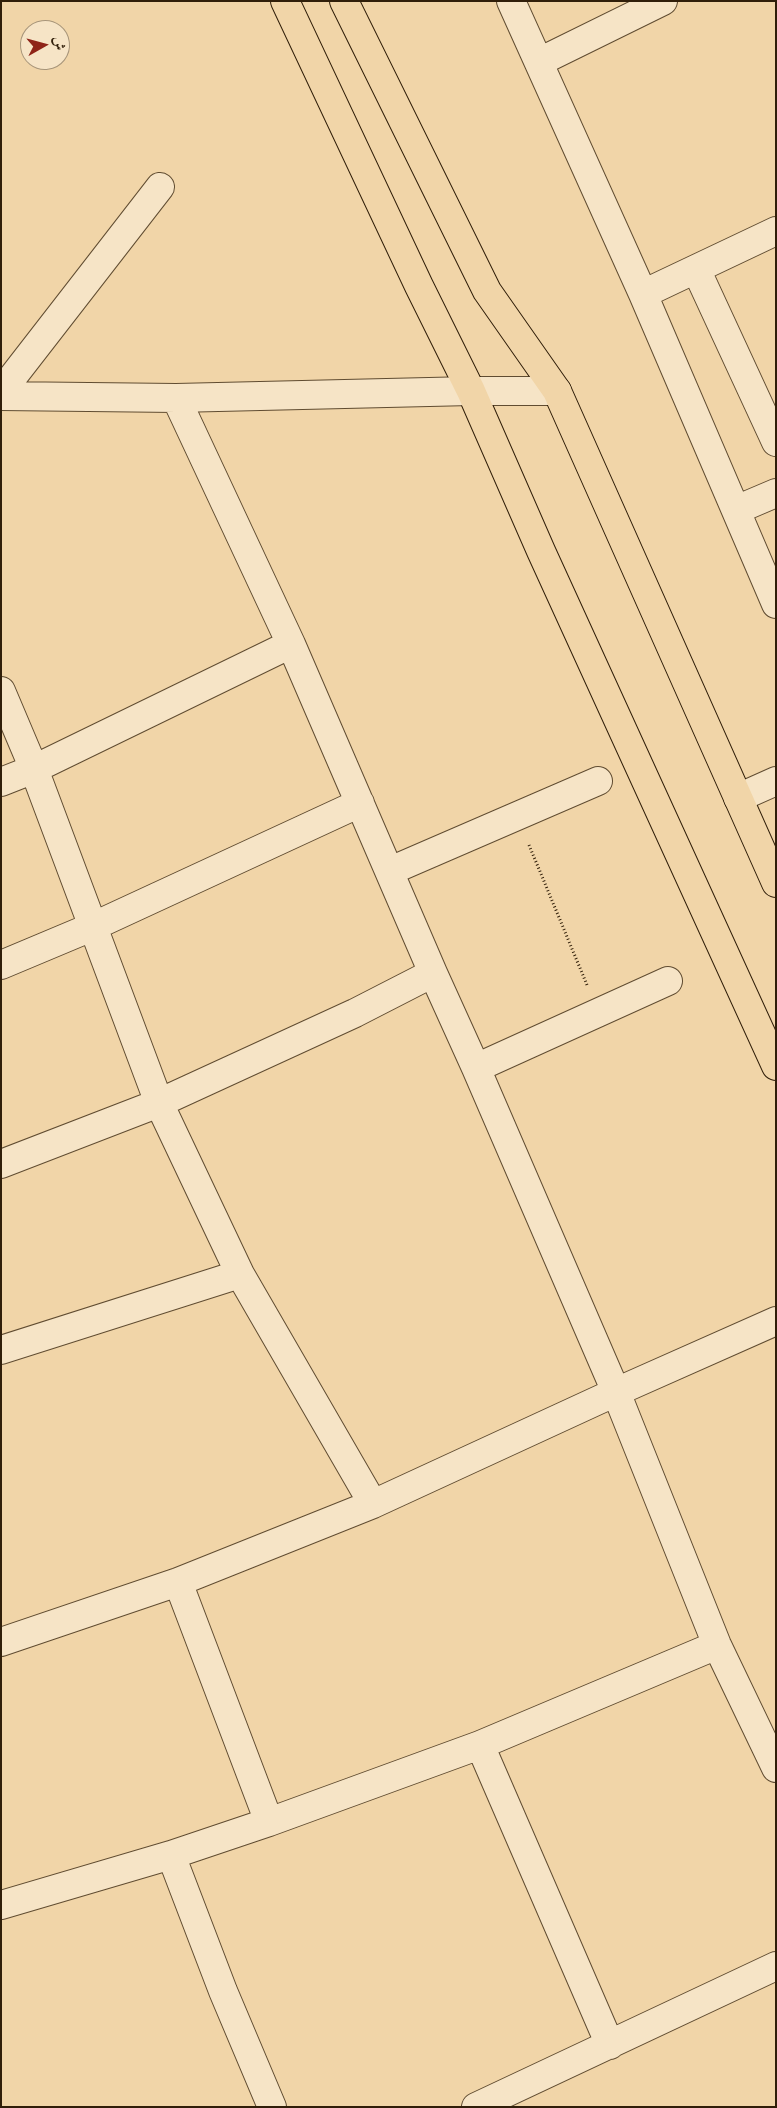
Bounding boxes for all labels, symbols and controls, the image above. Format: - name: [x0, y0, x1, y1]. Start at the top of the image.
- north arrow: [20, 20, 70, 70]
- text: ش: [49, 35, 70, 51]

